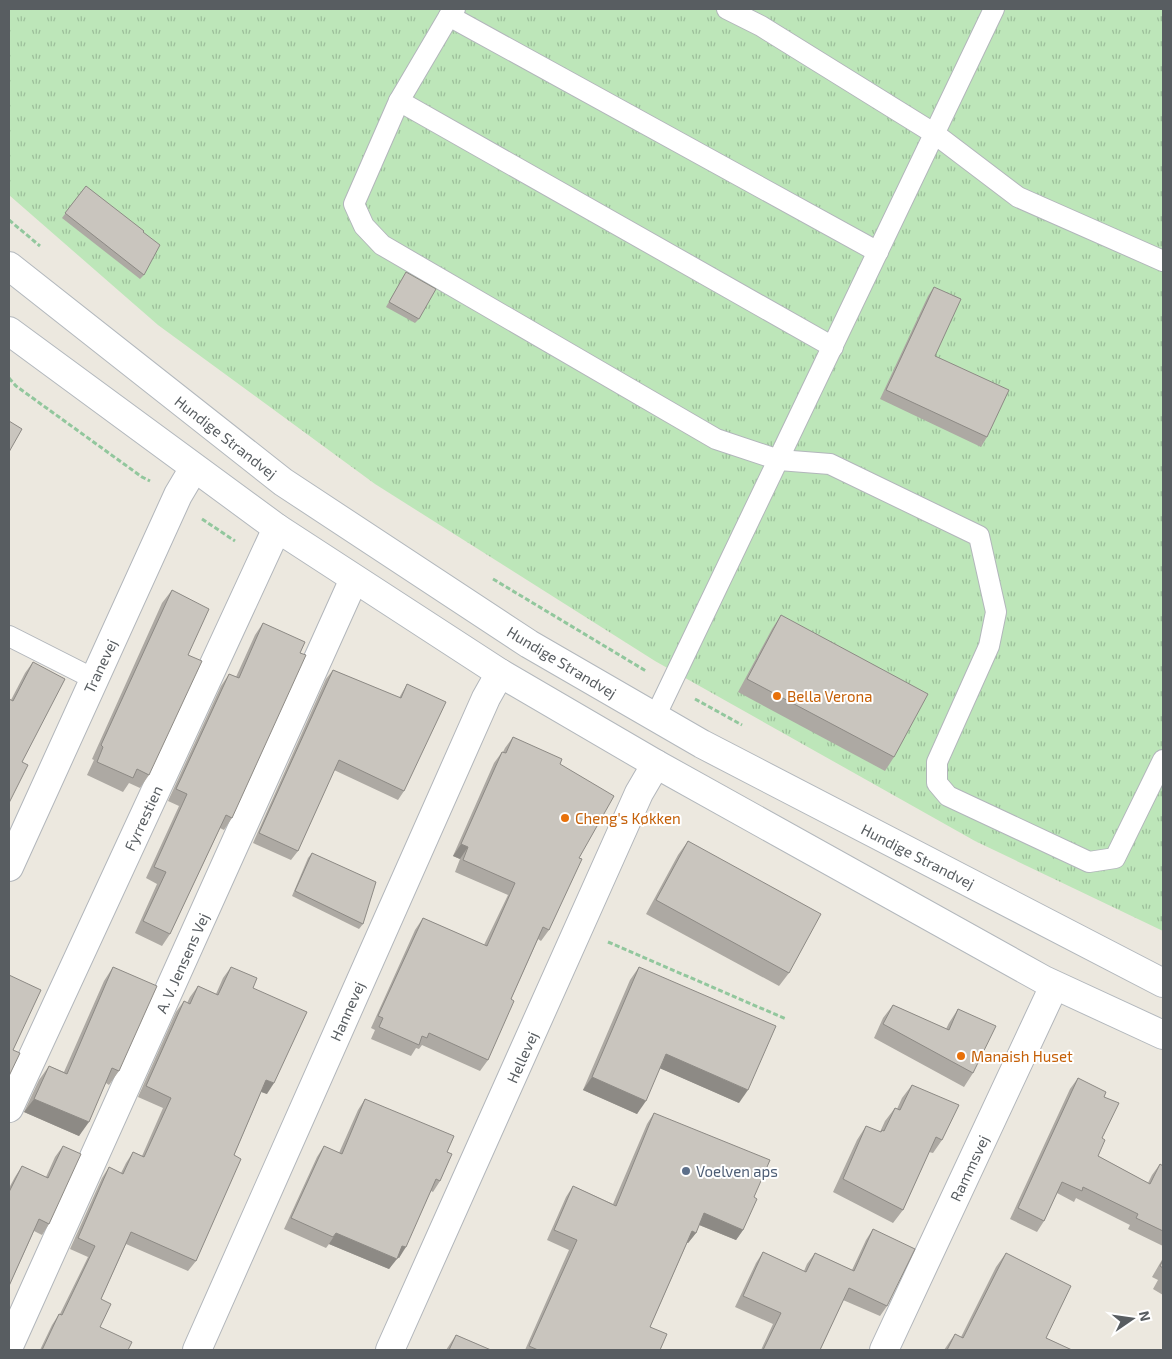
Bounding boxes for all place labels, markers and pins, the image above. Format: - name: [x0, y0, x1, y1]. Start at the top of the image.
- place label: Bella Verona: [787, 687, 872, 705]
- marker: Bella Verona: [771, 690, 783, 702]
- place label: Cheng's Køkken: [575, 809, 681, 827]
- marker: Cheng's Køkken: [559, 812, 571, 824]
- place label: Manaish Huset: [971, 1047, 1073, 1065]
- marker: Manaish Huset: [955, 1050, 967, 1062]
- place label: Voelven aps: [696, 1162, 778, 1180]
- marker: Voelven aps: [680, 1165, 692, 1177]

